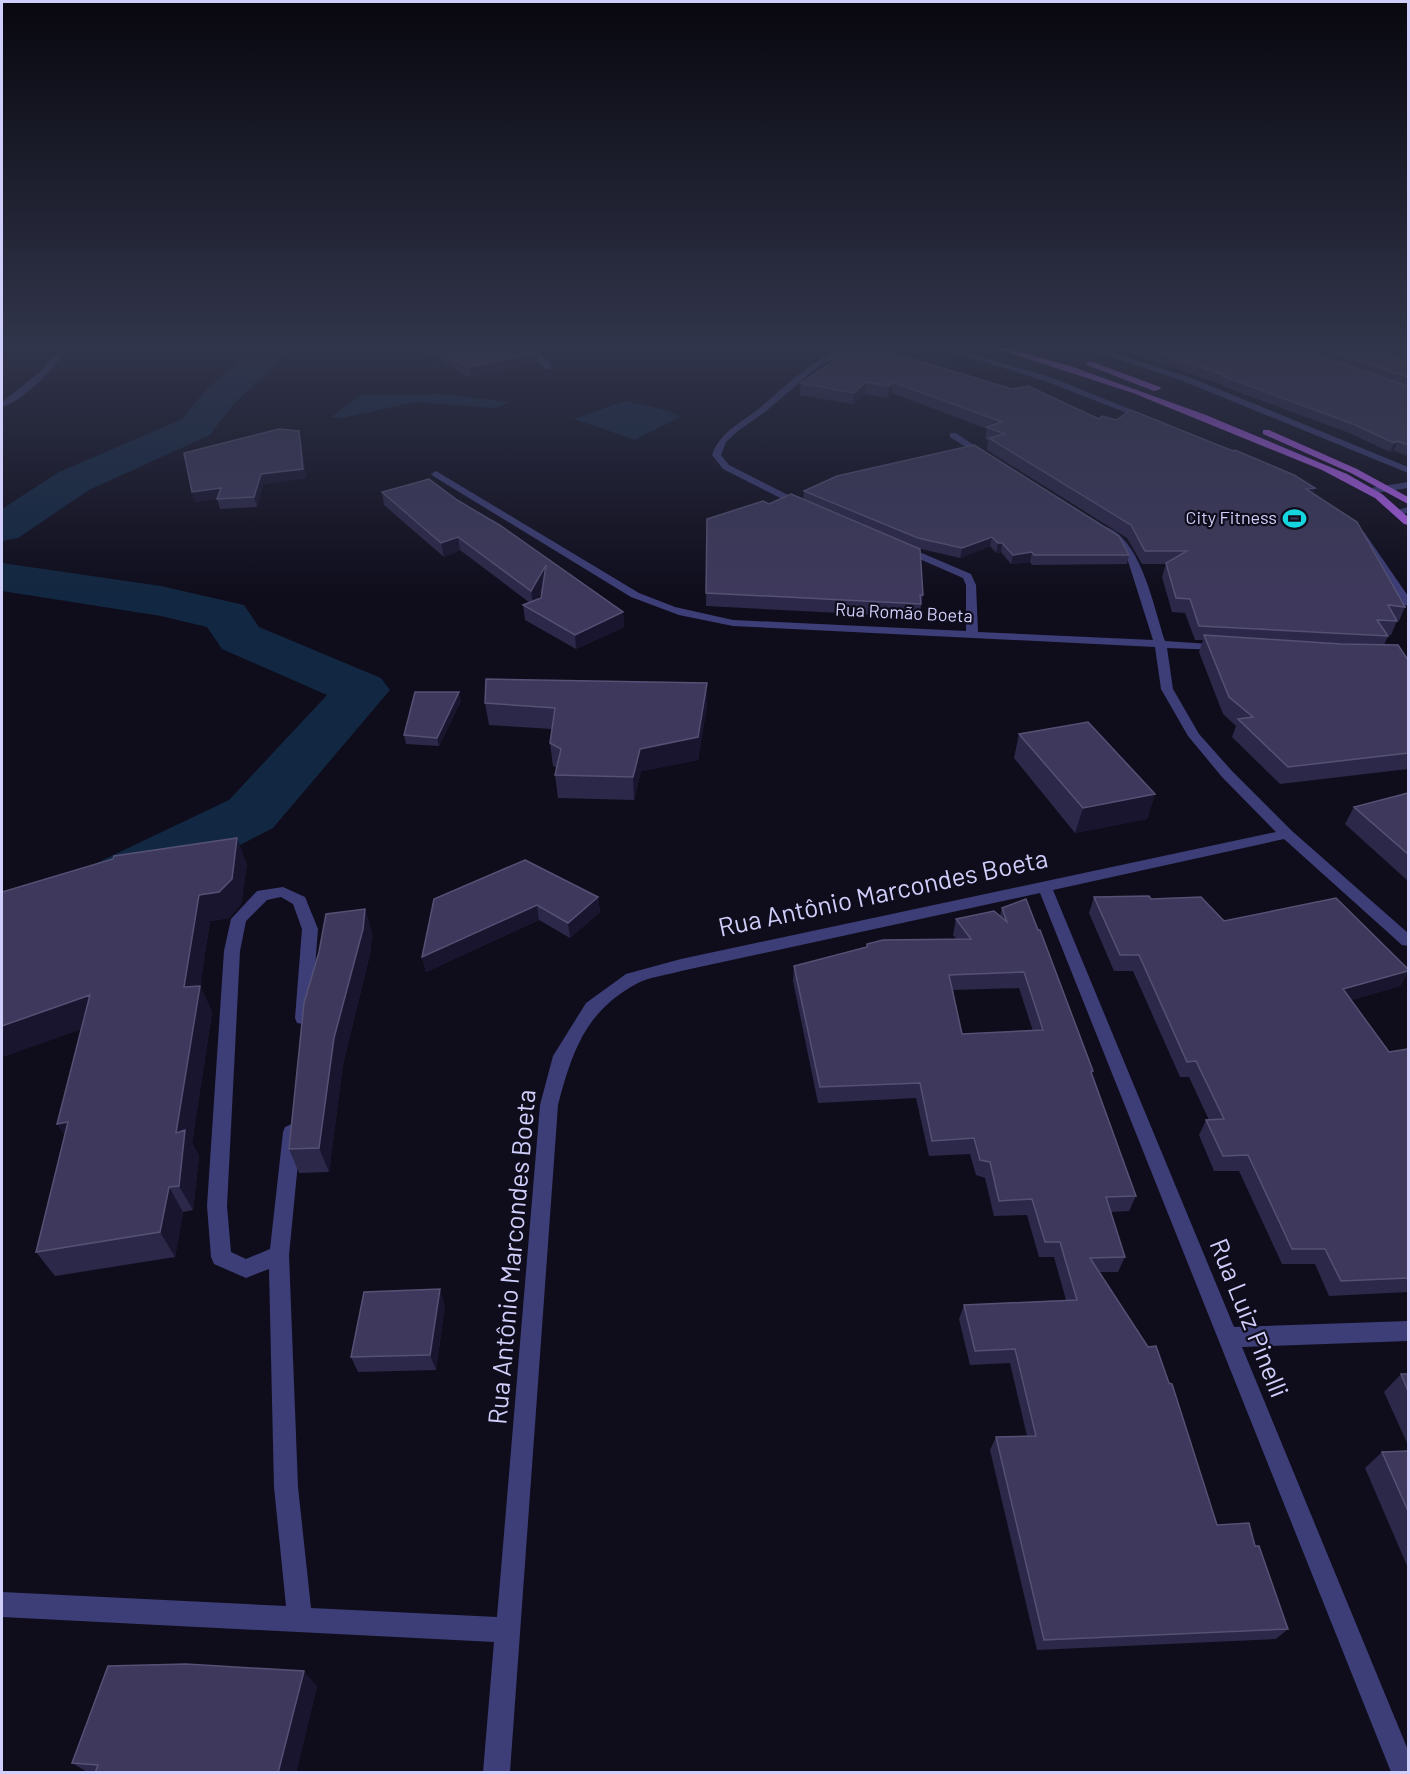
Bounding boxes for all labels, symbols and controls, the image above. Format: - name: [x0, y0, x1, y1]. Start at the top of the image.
- sports icon: City Fitness: [1282, 505, 1308, 531]
- place label: City Fitness: [1186, 506, 1277, 528]
- street label: Rua Romão Boeta: [835, 597, 973, 627]
- street label: Rua Antônio Marcondes Boeta: [715, 841, 1050, 942]
- street label: Rua Antônio Marcondes Boeta: [480, 1088, 541, 1426]
- street label: Rua Luiz Pinelli: [1204, 1233, 1296, 1401]

